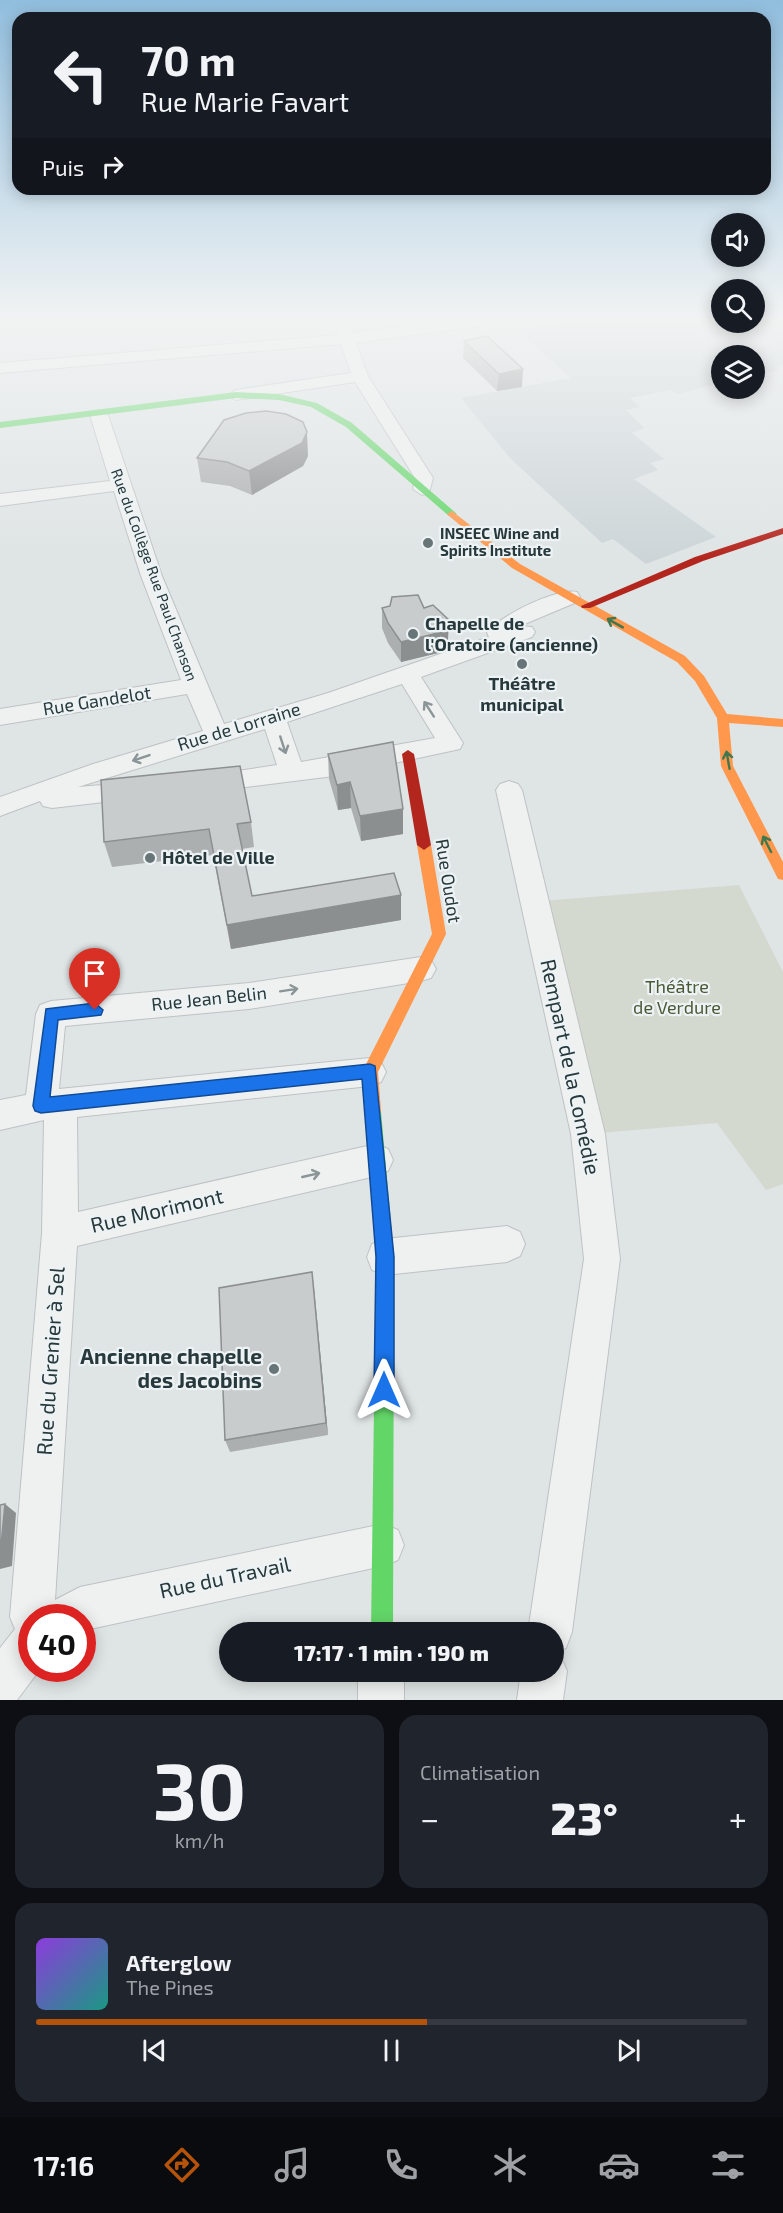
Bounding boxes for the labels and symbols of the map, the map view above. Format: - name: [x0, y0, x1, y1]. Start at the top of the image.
- street label: Rue du Collège Rue Paul Chanson: [108, 466, 202, 683]
- place label: INSEEC Wine and Spirits Institute: [440, 524, 559, 559]
- marker: INSEEC Wine and Spirits Institute: [421, 536, 435, 550]
- place label: Chapelle de l'Oratoire (ancienne): [425, 612, 598, 655]
- one-way arrow: [607, 616, 624, 628]
- marker: Chapelle de l'Oratoire (ancienne): [406, 627, 420, 641]
- marker: Théâtre municipal: [515, 657, 529, 671]
- place label: Théâtre municipal: [480, 672, 564, 715]
- street label: Rue Gandelot: [41, 681, 153, 719]
- street label: Rue de Lorraine: [175, 697, 303, 755]
- one-way arrow: [423, 701, 435, 717]
- one-way arrow: [278, 735, 289, 754]
- one-way arrow: [722, 751, 733, 771]
- one-way arrow: [132, 754, 151, 765]
- one-way arrow: [761, 835, 773, 853]
- street label: Rue Oudot: [431, 837, 467, 925]
- place label: Hôtel de Ville: [162, 846, 275, 868]
- marker: Hôtel de Ville: [143, 851, 157, 865]
- pin: [69, 948, 120, 1010]
- street label: Rempart de la Comédie: [536, 957, 607, 1177]
- park label: Théâtre de Verdure: [633, 975, 721, 1018]
- street label: Rue Jean Belin: [150, 981, 268, 1015]
- one-way arrow: [279, 984, 299, 995]
- one-way arrow: [301, 1169, 320, 1181]
- street label: Rue Morimont: [88, 1182, 225, 1237]
- street label: Rue du Grenier à Sel: [30, 1265, 69, 1456]
- place label: Ancienne chapelle des Jacobins: [80, 1343, 262, 1392]
- position arrow: [352, 1358, 416, 1422]
- marker: Ancienne chapelle des Jacobins: [267, 1362, 281, 1376]
- street label: Rue du Travail: [157, 1550, 293, 1603]
- speed limit sign: 40: [18, 1604, 96, 1682]

